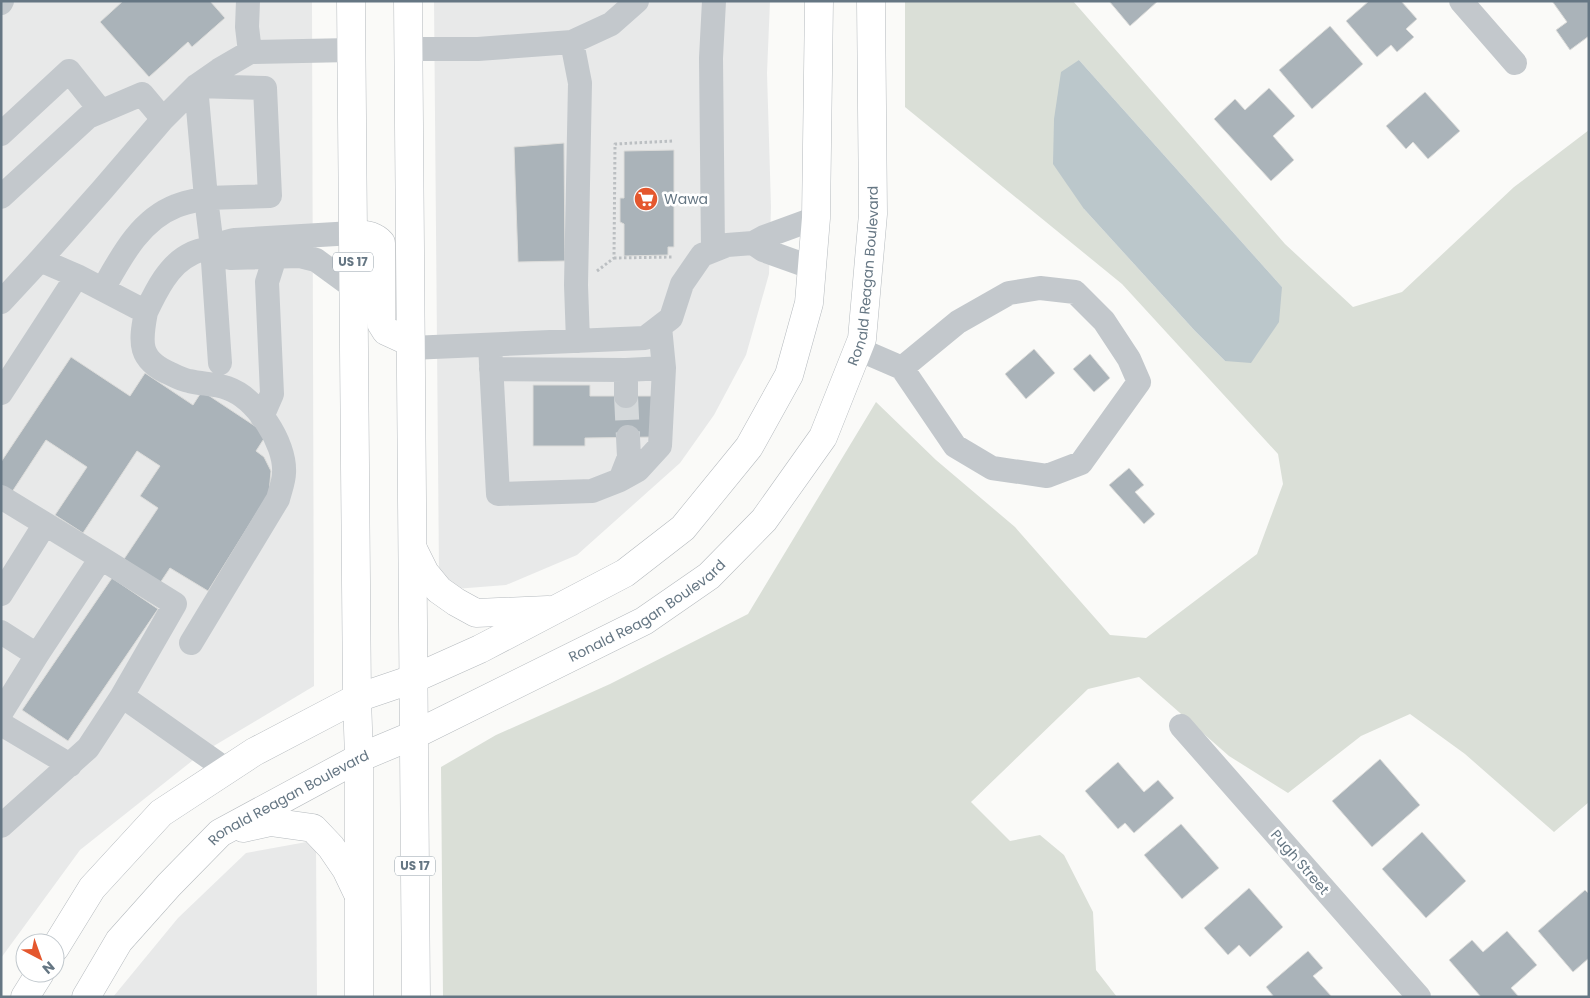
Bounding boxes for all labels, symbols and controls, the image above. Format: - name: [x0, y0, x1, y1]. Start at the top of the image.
- supermarket icon: Wawa: [633, 186, 659, 212]
- street label: Ronald Reagan Boulevard: [842, 186, 883, 369]
- place label: Wawa: [664, 189, 708, 209]
- road number: US 17: [333, 252, 373, 272]
- street label: Ronald Reagan Boulevard: [565, 555, 730, 667]
- street label: Ronald Reagan Boulevard: [203, 745, 372, 850]
- street label: Pugh Street: [1266, 825, 1334, 899]
- road number: US 17: [395, 856, 435, 876]
- north arrow: [15, 933, 65, 983]
- text: N: [38, 957, 59, 979]

